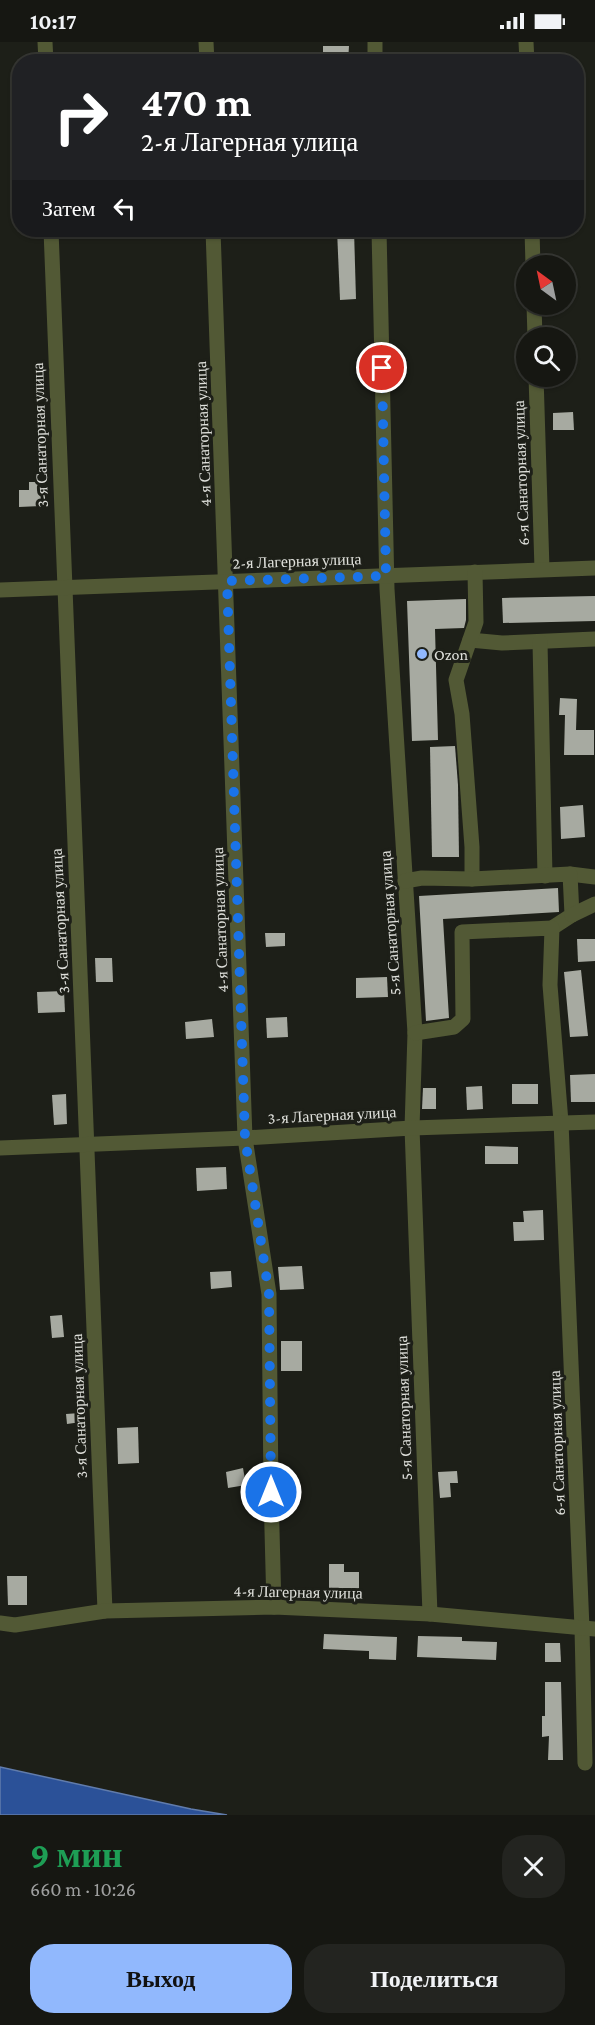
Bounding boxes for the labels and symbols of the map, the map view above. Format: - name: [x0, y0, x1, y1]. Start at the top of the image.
- north arrow: [516, 255, 576, 315]
- pin: [356, 342, 407, 393]
- street label: 4-я Санаторная улица: [192, 361, 215, 507]
- street label: 3-я Санаторная улица: [29, 362, 52, 508]
- street label: 6-я Санаторная улица: [510, 400, 533, 546]
- street label: 2-я Лагерная улица: [232, 550, 362, 573]
- place label: Ozon: [434, 646, 468, 663]
- marker: Ozon: [415, 647, 429, 661]
- street label: 4-я Санаторная улица: [209, 847, 232, 993]
- street label: 3-я Санаторная улица: [48, 848, 73, 994]
- street label: 5-я Санаторная улица: [376, 850, 405, 996]
- street label: 3-я Лагерная улица: [267, 1103, 397, 1128]
- street label: 3-я Санаторная улица: [68, 1333, 91, 1479]
- street label: 5-я Санаторная улица: [393, 1335, 416, 1481]
- street label: 6-я Санаторная улица: [546, 1370, 569, 1516]
- position arrow: [239, 1460, 303, 1524]
- street label: 4-я Лагерная улица: [233, 1582, 363, 1603]

